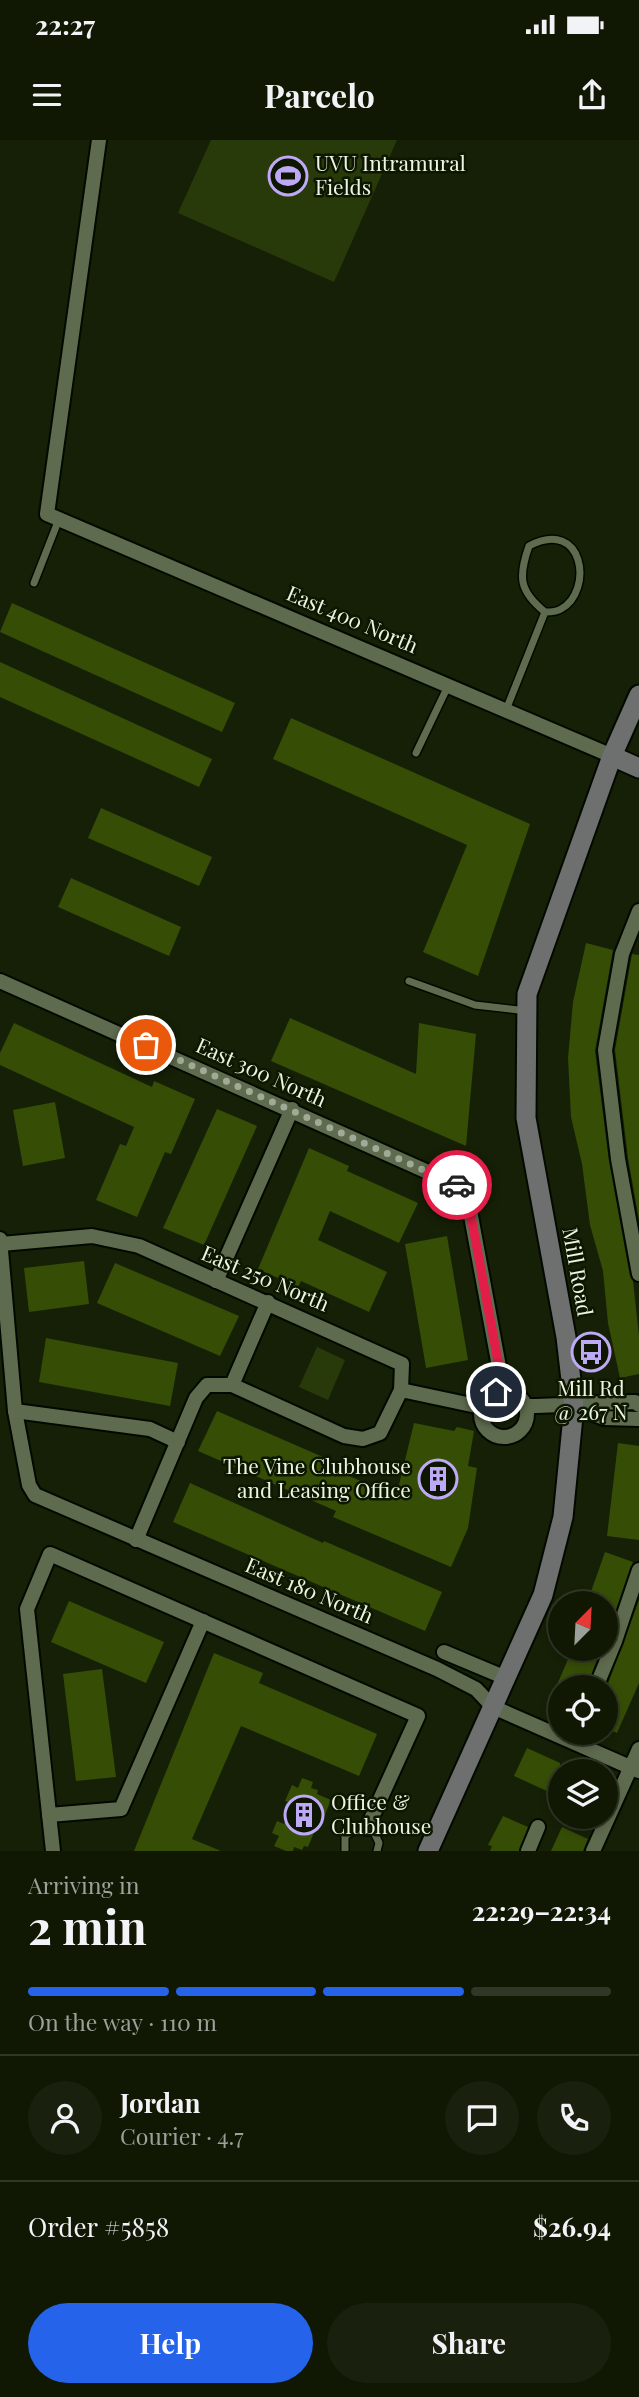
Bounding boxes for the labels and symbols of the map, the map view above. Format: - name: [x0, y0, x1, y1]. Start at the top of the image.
- place label: UVU Intramural Fields: [315, 148, 466, 200]
- sports icon: UVU Intramural Fields: [267, 155, 309, 197]
- street label: East 400 North: [283, 578, 423, 659]
- pin: [116, 1015, 176, 1075]
- street label: East 300 North: [192, 1030, 332, 1113]
- courier: [422, 1150, 492, 1220]
- street label: Mill Road: [557, 1225, 601, 1318]
- street label: East 250 North: [197, 1238, 335, 1317]
- bus stop icon: Mill Rd @ 267 N: [570, 1331, 612, 1373]
- pin: [466, 1362, 526, 1422]
- place label: Mill Rd @ 267 N: [555, 1373, 628, 1425]
- place label: The Vine Clubhouse and Leasing Office: [223, 1451, 411, 1503]
- building icon: The Vine Clubhouse and Leasing Office: [417, 1458, 459, 1500]
- street label: East 180 North: [241, 1550, 379, 1629]
- north arrow: [548, 1591, 618, 1661]
- place label: Office & Clubhouse: [331, 1787, 431, 1839]
- building icon: Office & Clubhouse: [283, 1794, 325, 1836]

